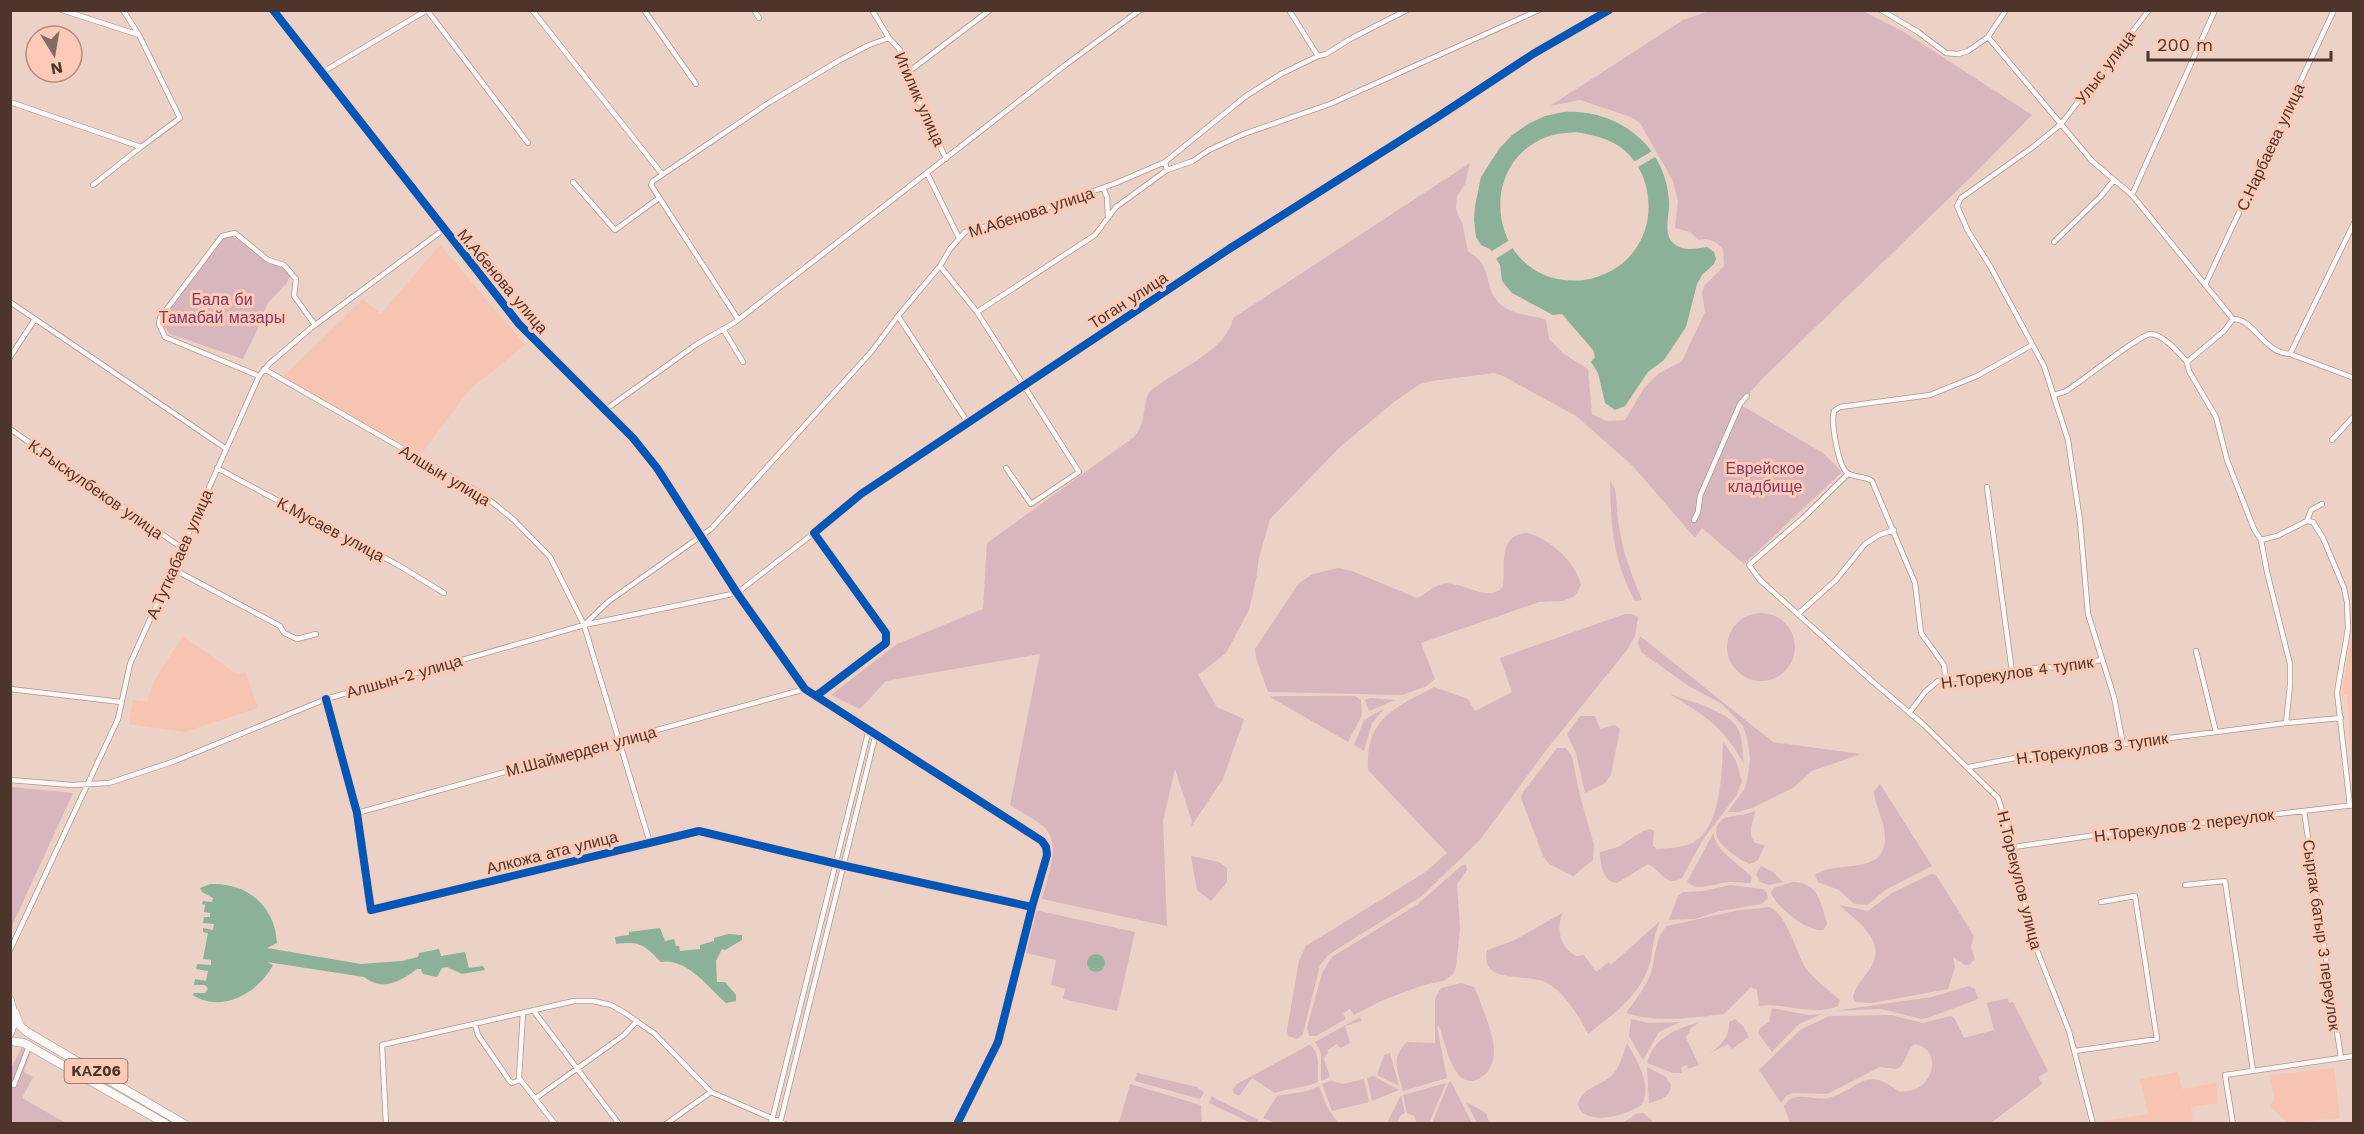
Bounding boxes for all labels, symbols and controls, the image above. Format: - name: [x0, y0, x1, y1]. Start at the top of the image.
- north arrow: [24, 24, 84, 84]
- scale bar: [2148, 24, 2331, 62]
- street label: Улыс улица: [2072, 27, 2139, 108]
- text: 200 m: [2157, 34, 2213, 55]
- street label: Игилик улица: [890, 49, 949, 149]
- text: N: [49, 58, 64, 79]
- street label: С.Нарбаева улица: [2233, 80, 2308, 214]
- street label: М.Абенова улица: [966, 183, 1096, 242]
- street label: М.Абенова улица: [453, 225, 552, 337]
- street label: Тоган улица: [1085, 268, 1171, 333]
- park label: Бала би Тамабай мазары: [159, 290, 285, 327]
- street label: К.Рыскулбеков улица: [25, 436, 167, 543]
- street label: Алшын улица: [396, 441, 494, 510]
- park label: Еврейское кладбище: [1726, 459, 1805, 496]
- street label: А.Туткабаев улица: [142, 486, 217, 622]
- street label: К.Мусаев улица: [274, 493, 388, 566]
- street label: Алшын-2 улица: [344, 651, 464, 702]
- street label: Н.Торекулов 4 тупик: [1940, 652, 2095, 693]
- street label: М.Шаймерден улица: [504, 722, 659, 781]
- street label: Н.Торекулов 3 тупик: [2015, 728, 2170, 769]
- street label: Н.Торекулов 2 переулок: [2093, 805, 2276, 846]
- street label: Н.Торекулов улица: [1993, 809, 2046, 952]
- street label: Алкожа ата улица: [484, 827, 620, 878]
- street label: Сыргак батыр 3 переулок: [2299, 839, 2344, 1033]
- road number: KАZ06: [64, 1059, 128, 1083]

